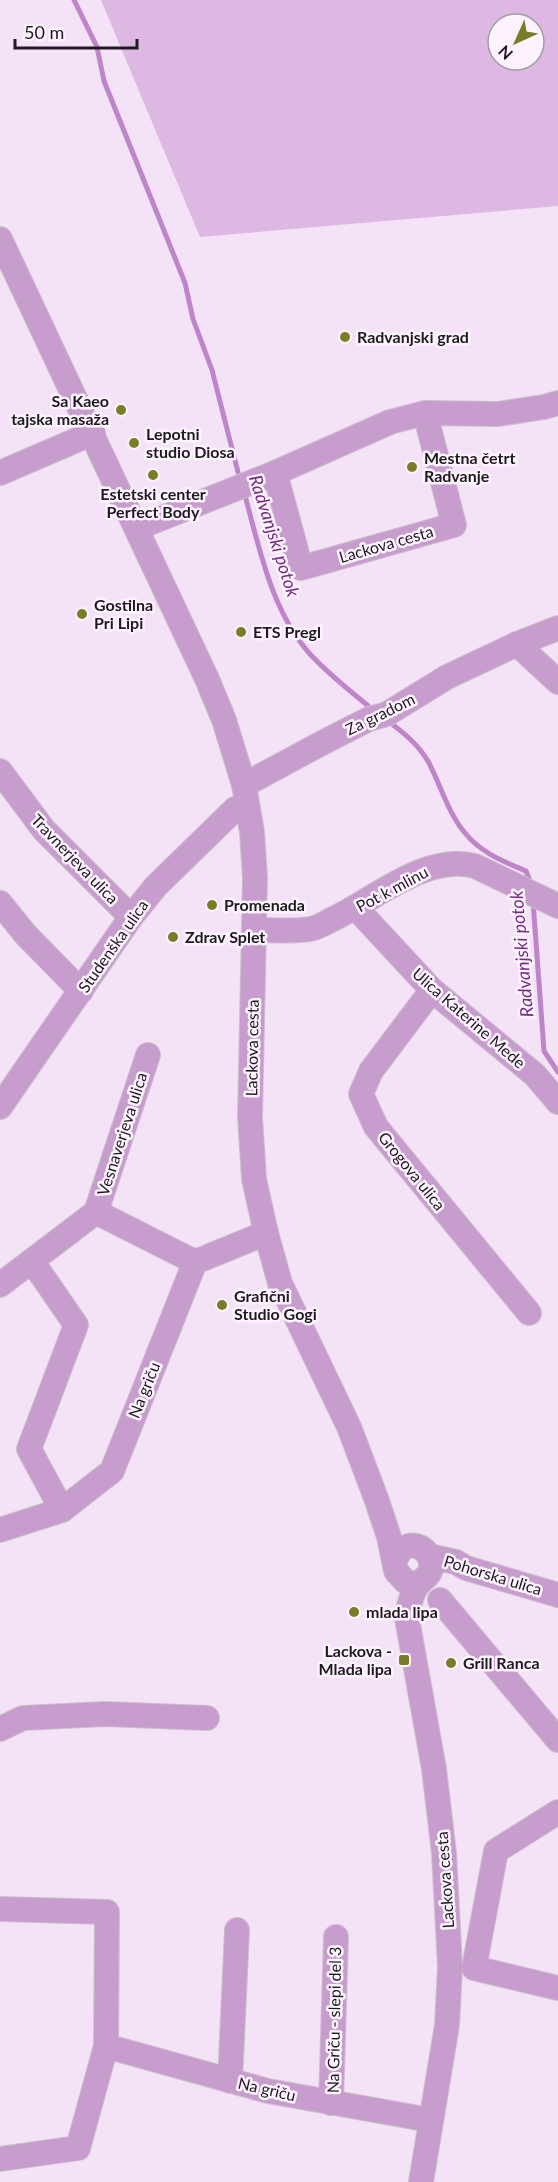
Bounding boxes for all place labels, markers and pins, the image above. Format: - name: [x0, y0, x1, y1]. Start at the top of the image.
- place label: Radvanjski grad: [357, 327, 469, 346]
- marker: Radvanjski grad: [338, 330, 352, 344]
- place label: Sa Kaeo tajska masaža: [11, 391, 109, 428]
- marker: Sa Kaeo tajska masaža: [114, 403, 128, 417]
- place label: Lepotni studio Diosa: [146, 424, 235, 461]
- marker: Lepotni studio Diosa: [127, 436, 141, 450]
- place label: Mestna četrt Radvanje: [424, 448, 515, 485]
- marker: Mestna četrt Radvanje: [405, 460, 419, 474]
- marker: Estetski center Perfect Body: [146, 468, 160, 482]
- place label: Estetski center Perfect Body: [100, 484, 206, 521]
- place label: Gostilna Pri Lipi: [94, 595, 153, 632]
- marker: Gostilna Pri Lipi: [75, 607, 89, 621]
- place label: ETS Pregl: [253, 622, 321, 641]
- marker: ETS Pregl: [234, 625, 248, 639]
- place label: Promenada: [224, 895, 305, 914]
- marker: Promenada: [205, 898, 219, 912]
- place label: Zdrav Splet: [185, 927, 265, 946]
- marker: Zdrav Splet: [166, 930, 180, 944]
- place label: Grafični Studio Gogi: [234, 1286, 317, 1323]
- marker: Grafični Studio Gogi: [215, 1298, 229, 1312]
- place label: mlada lipa: [366, 1602, 438, 1621]
- marker: mlada lipa: [347, 1605, 361, 1619]
- place label: Lackova - Mlada lipa: [319, 1641, 392, 1678]
- marker: Lackova - Mlada lipa: [397, 1653, 411, 1667]
- place label: Grill Ranca: [463, 1653, 540, 1672]
- marker: Grill Ranca: [444, 1656, 458, 1670]

